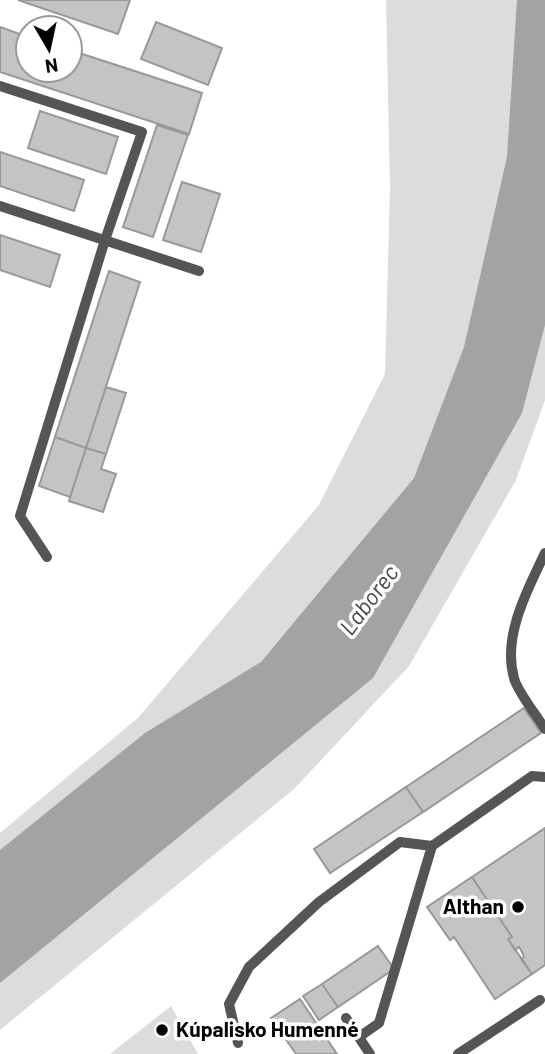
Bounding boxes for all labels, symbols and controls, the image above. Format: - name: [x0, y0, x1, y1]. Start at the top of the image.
- north arrow: [14, 14, 84, 84]
- text: N: [44, 54, 60, 79]
- water label: Laborec: [333, 558, 404, 640]
- place label: Althan: [443, 893, 504, 918]
- marker: Althan: [510, 899, 526, 915]
- place label: Kúpalisko Humenné: [176, 1016, 359, 1041]
- marker: Kúpalisko Humenné: [154, 1022, 170, 1038]

